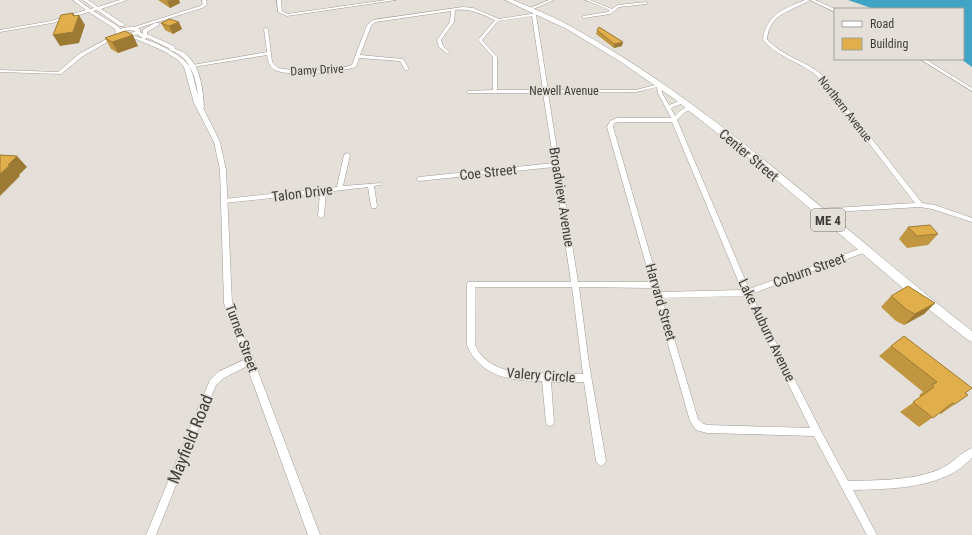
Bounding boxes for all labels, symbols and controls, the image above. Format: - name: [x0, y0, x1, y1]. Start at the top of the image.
- legend: [834, 8, 964, 60]
- text: Road: [870, 17, 894, 31]
- text: Building: [870, 37, 908, 51]
- street label: Damy Drive: [290, 62, 344, 78]
- street label: Northern Avenue: [815, 74, 875, 145]
- street label: Newell Avenue: [529, 84, 599, 98]
- street label: Center Street: [716, 126, 782, 184]
- street label: Broadview Avenue: [546, 146, 578, 248]
- street label: Coe Street: [459, 161, 517, 183]
- street label: Talon Drive: [271, 181, 334, 205]
- road number: ME 4: [811, 209, 845, 231]
- street label: Coburn Street: [771, 250, 847, 290]
- street label: Harvard Street: [642, 262, 680, 342]
- street label: Lake Auburn Avenue: [735, 276, 799, 384]
- street label: Turner Street: [222, 302, 262, 374]
- street label: Valery Circle: [506, 365, 576, 385]
- street label: Mayfield Road: [163, 391, 217, 487]

